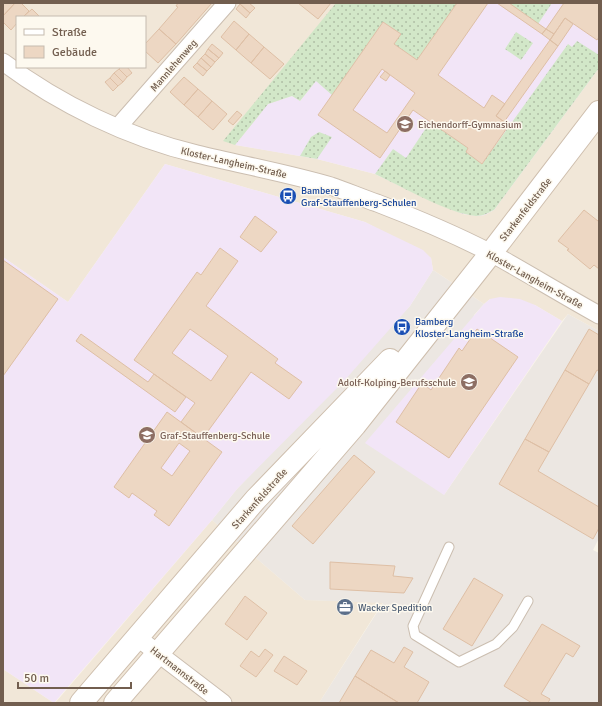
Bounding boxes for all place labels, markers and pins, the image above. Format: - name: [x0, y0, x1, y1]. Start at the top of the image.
- school or university icon: Eichendorff-Gymnasium: [395, 114, 415, 134]
- place label: Eichendorff-Gymnasium: [418, 119, 521, 131]
- place label: Bamberg Graf-Stauffenberg-Schulen: [301, 185, 416, 209]
- bus stop icon: Bamberg Graf-Stauffenberg-Schulen: [278, 186, 298, 206]
- place label: Bamberg Kloster-Langheim-Straße: [415, 316, 524, 340]
- bus stop icon: Bamberg Kloster-Langheim-Straße: [392, 317, 412, 337]
- school or university icon: Adolf-Kolping-Berufsschule: [459, 372, 479, 392]
- place label: Adolf-Kolping-Berufsschule: [338, 377, 456, 389]
- school or university icon: Graf-Stauffenberg-Schule: [137, 425, 157, 445]
- place label: Graf-Stauffenberg-Schule: [160, 430, 270, 442]
- office icon: Wacker Spedition: [335, 597, 355, 617]
- place label: Wacker Spedition: [358, 602, 432, 614]

